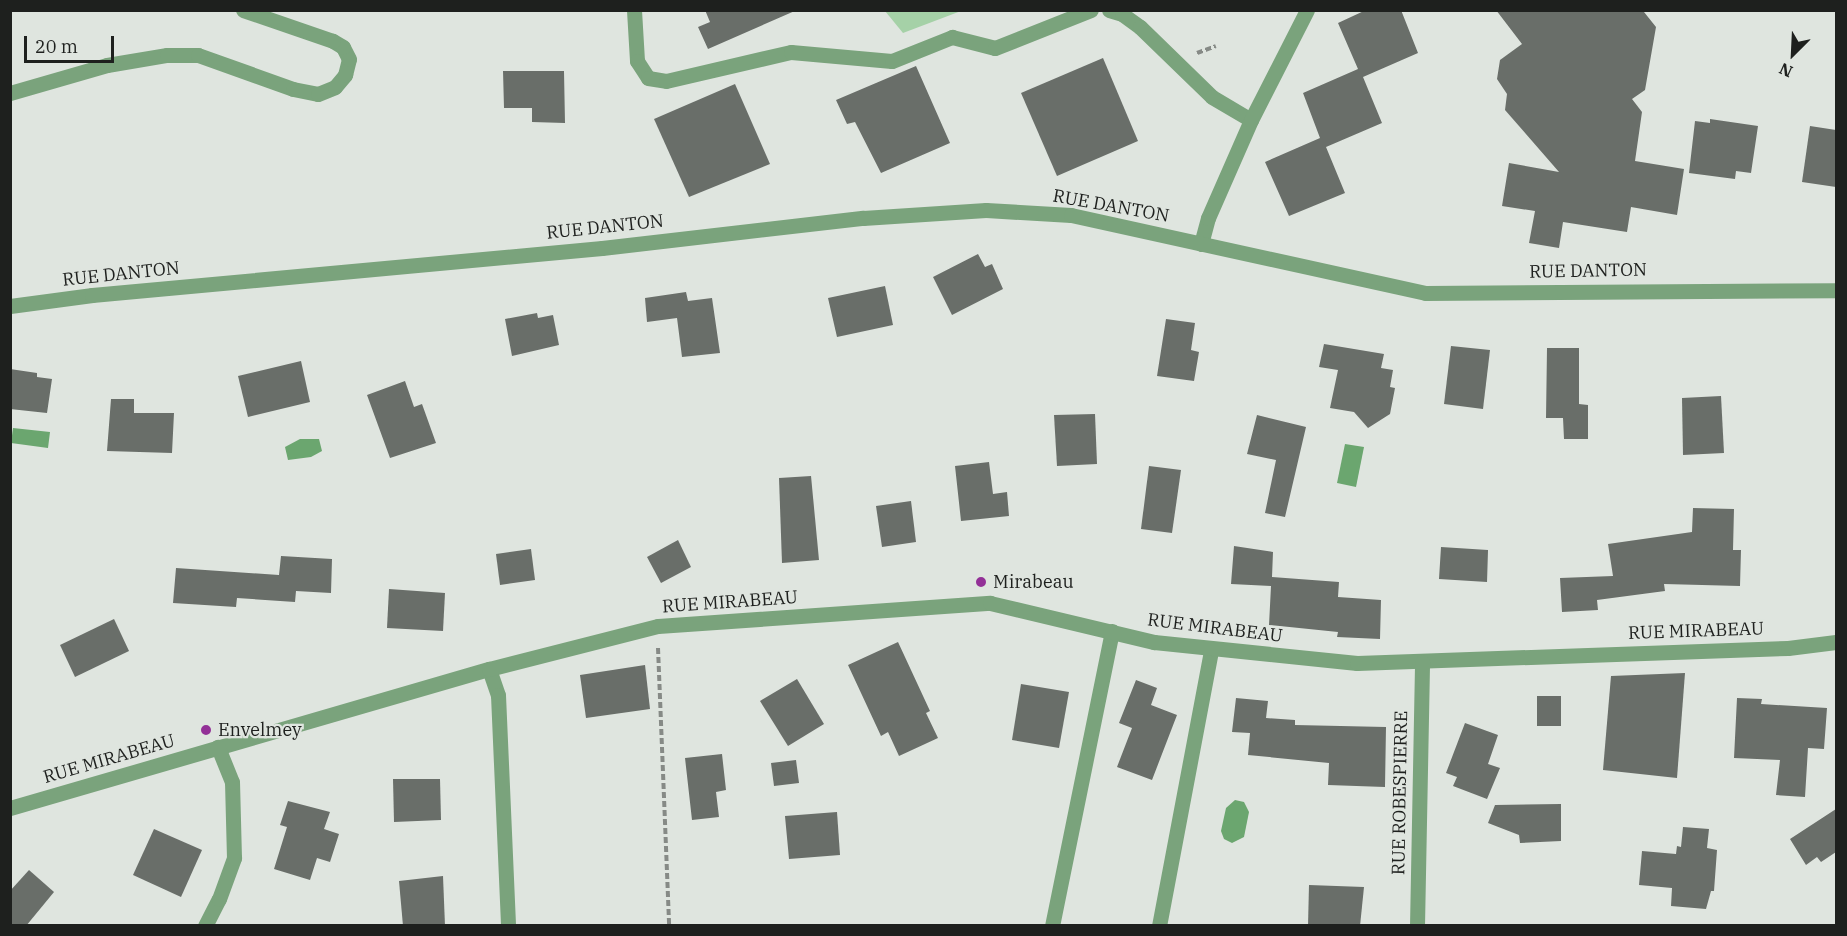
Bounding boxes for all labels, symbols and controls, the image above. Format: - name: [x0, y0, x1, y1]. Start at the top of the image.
- scale bar: [27, 24, 117, 62]
- north arrow: [1763, 24, 1823, 84]
- text: 20 m: [35, 35, 78, 58]
- text: N: [1776, 59, 1796, 82]
- street label: RUE DANTON: [1051, 185, 1171, 227]
- street label: RUE DANTON: [545, 210, 665, 244]
- street label: RUE DANTON: [61, 257, 181, 291]
- street label: RUE DANTON: [1529, 259, 1647, 283]
- place label: Mirabeau: [993, 571, 1074, 593]
- marker: Mirabeau: [974, 575, 988, 589]
- street label: RUE MIRABEAU: [661, 586, 799, 618]
- street label: RUE MIRABEAU: [1146, 609, 1284, 647]
- street label: RUE MIRABEAU: [1628, 618, 1764, 644]
- street label: RUE ROBESPIERRE: [1388, 711, 1412, 875]
- place label: Envelmey: [218, 719, 302, 741]
- marker: Envelmey: [199, 723, 213, 737]
- street label: RUE MIRABEAU: [41, 730, 177, 788]

